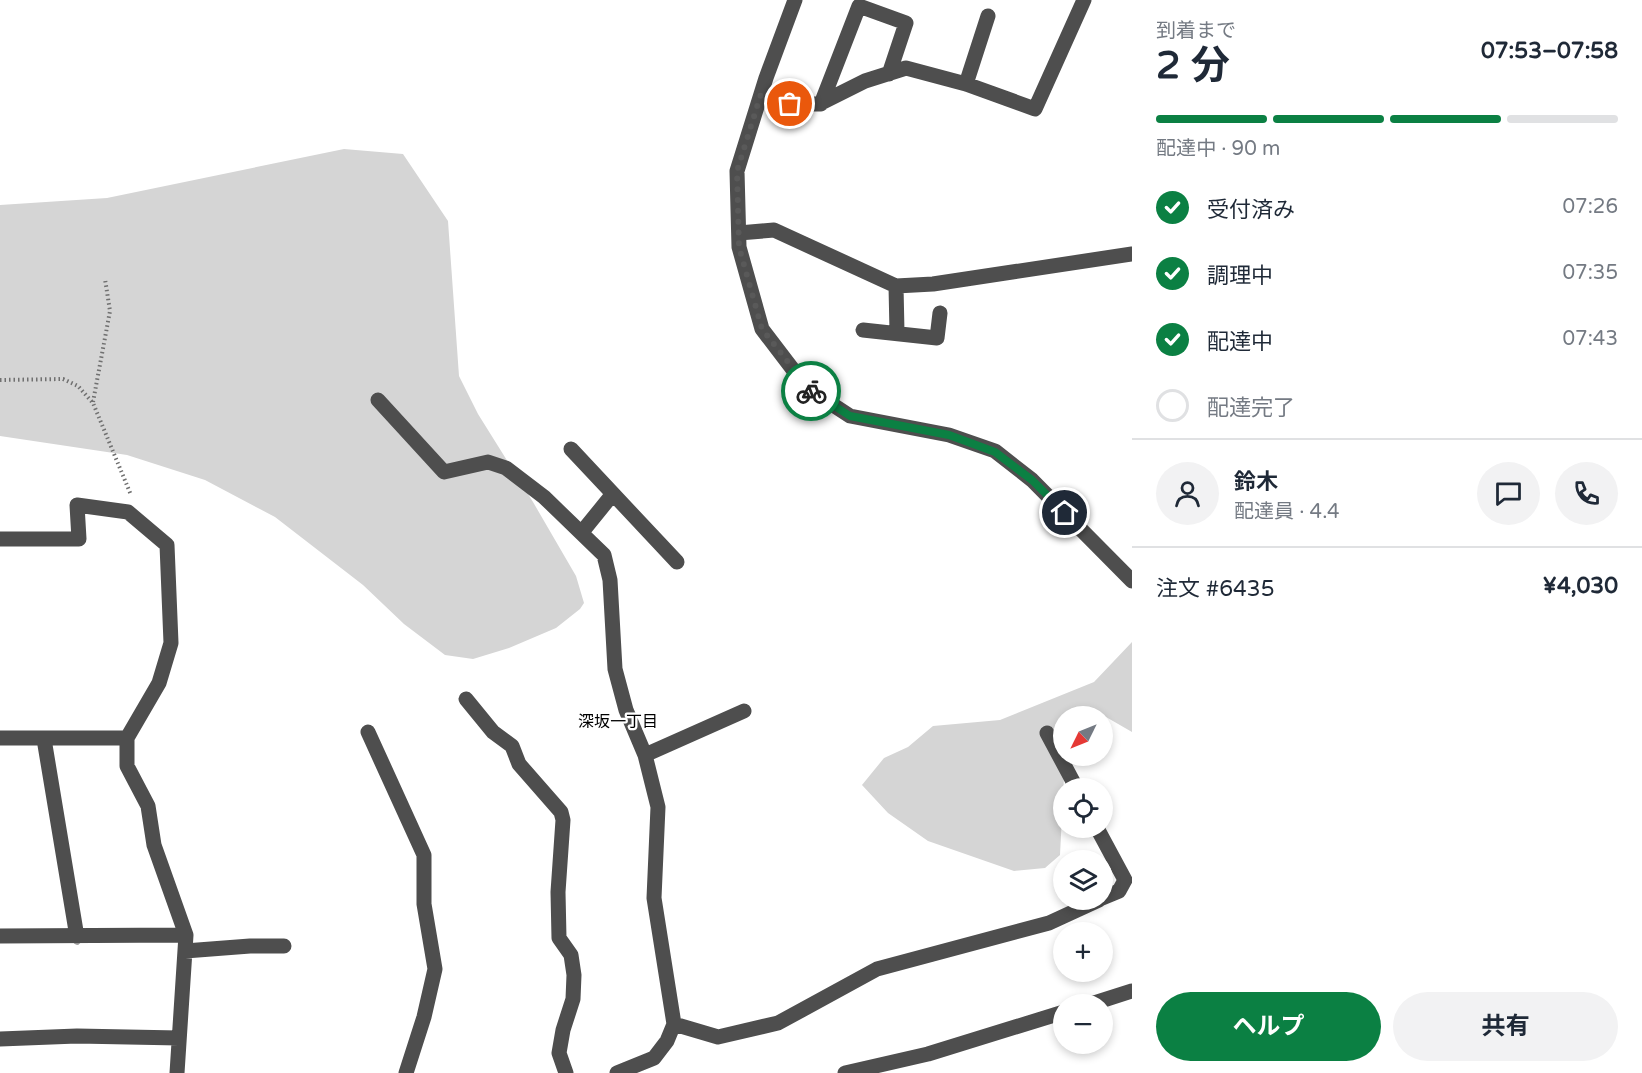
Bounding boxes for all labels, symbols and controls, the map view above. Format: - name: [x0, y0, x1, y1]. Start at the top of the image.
- text: 到着まで: [1156, 19, 1236, 43]
- text: 07:53–07:58: [1481, 38, 1618, 64]
- text: 2 分: [1156, 42, 1230, 89]
- pin: [764, 78, 815, 129]
- icon: bag: [773, 87, 806, 120]
- text: 配達中 · 90 m: [1156, 137, 1280, 161]
- icon: check: [1156, 191, 1189, 224]
- text: 07:26: [1563, 195, 1618, 219]
- text: 受付済み: [1207, 197, 1295, 223]
- icon: check: [1156, 257, 1189, 290]
- text: 07:35: [1563, 261, 1618, 285]
- text: 調理中: [1207, 263, 1273, 289]
- icon: check: [1156, 323, 1189, 356]
- text: 07:43: [1563, 327, 1618, 351]
- text: 配達中: [1207, 329, 1273, 355]
- courier: [781, 361, 841, 421]
- icon: bike: [795, 375, 828, 408]
- text: 配達完了: [1207, 395, 1295, 421]
- button: person: [1156, 462, 1219, 525]
- button: chat: [1477, 462, 1540, 525]
- button: phone: [1555, 462, 1618, 525]
- text: 鈴木: [1234, 469, 1278, 495]
- pin: [1039, 487, 1090, 538]
- icon: home: [1048, 496, 1081, 529]
- text: 配達員 · 4.4: [1234, 500, 1340, 524]
- text: ¥4,030: [1543, 573, 1618, 599]
- text: 注文 #6435: [1156, 576, 1274, 602]
- north arrow: [1053, 706, 1113, 766]
- map controls: [1053, 706, 1113, 1054]
- district label: 深坂一丁目: [578, 712, 658, 732]
- button: locate: [1053, 778, 1113, 838]
- button: layers: [1053, 850, 1113, 910]
- button: +: [1053, 922, 1113, 982]
- button: ヘルプ: [1156, 992, 1381, 1061]
- button: 共有: [1393, 992, 1618, 1061]
- button: −: [1053, 994, 1113, 1054]

